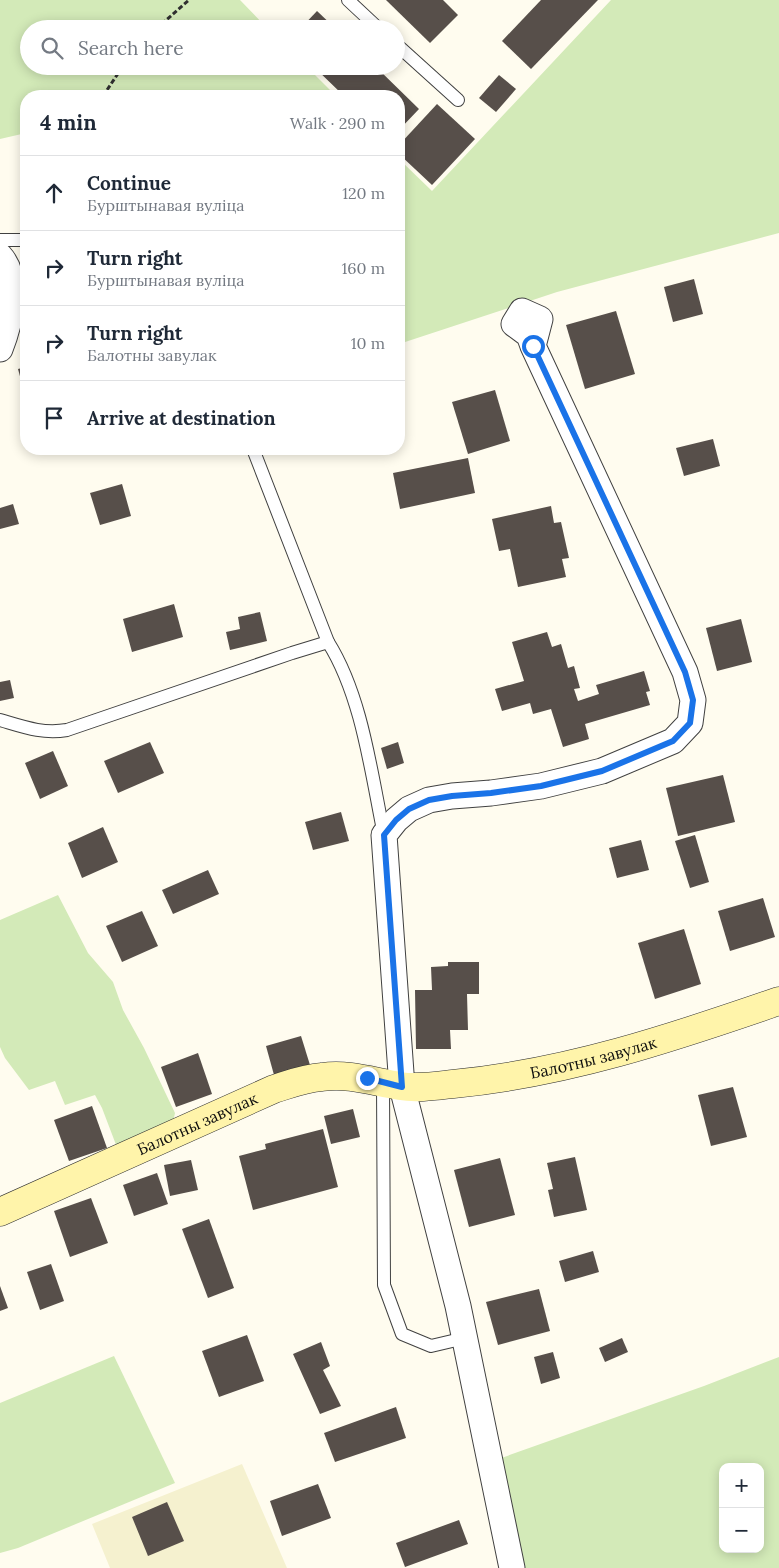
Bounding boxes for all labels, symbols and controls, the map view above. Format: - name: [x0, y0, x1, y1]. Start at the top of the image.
- search box: [20, 20, 405, 75]
- icon: search: [38, 34, 66, 62]
- text: Search here: [78, 36, 184, 60]
- text: 4 min: [40, 109, 97, 136]
- text: Walk · 290 m: [290, 113, 385, 133]
- text: Continue: [87, 171, 171, 195]
- icon: ahead: [40, 179, 68, 207]
- text: 120 m: [342, 183, 385, 203]
- text: Бурштынавая вуліца: [87, 195, 245, 215]
- text: Turn right: [87, 246, 183, 270]
- icon: right: [40, 254, 68, 282]
- text: 160 m: [341, 258, 385, 278]
- text: Бурштынавая вуліца: [87, 270, 245, 290]
- text: Turn right: [87, 321, 183, 345]
- icon: right: [40, 329, 68, 357]
- text: 10 m: [351, 333, 385, 353]
- route start: [522, 335, 545, 358]
- text: Балотны завулак: [87, 345, 217, 365]
- icon: arrive: [40, 404, 68, 432]
- text: Arrive at destination: [87, 406, 276, 430]
- street label: Балотны завулак: [528, 1032, 659, 1083]
- route end: [356, 1067, 379, 1090]
- street label: Балотны завулак: [134, 1088, 261, 1159]
- map controls: [719, 1463, 764, 1553]
- button: +: [719, 1463, 764, 1508]
- button: −: [719, 1508, 764, 1553]

